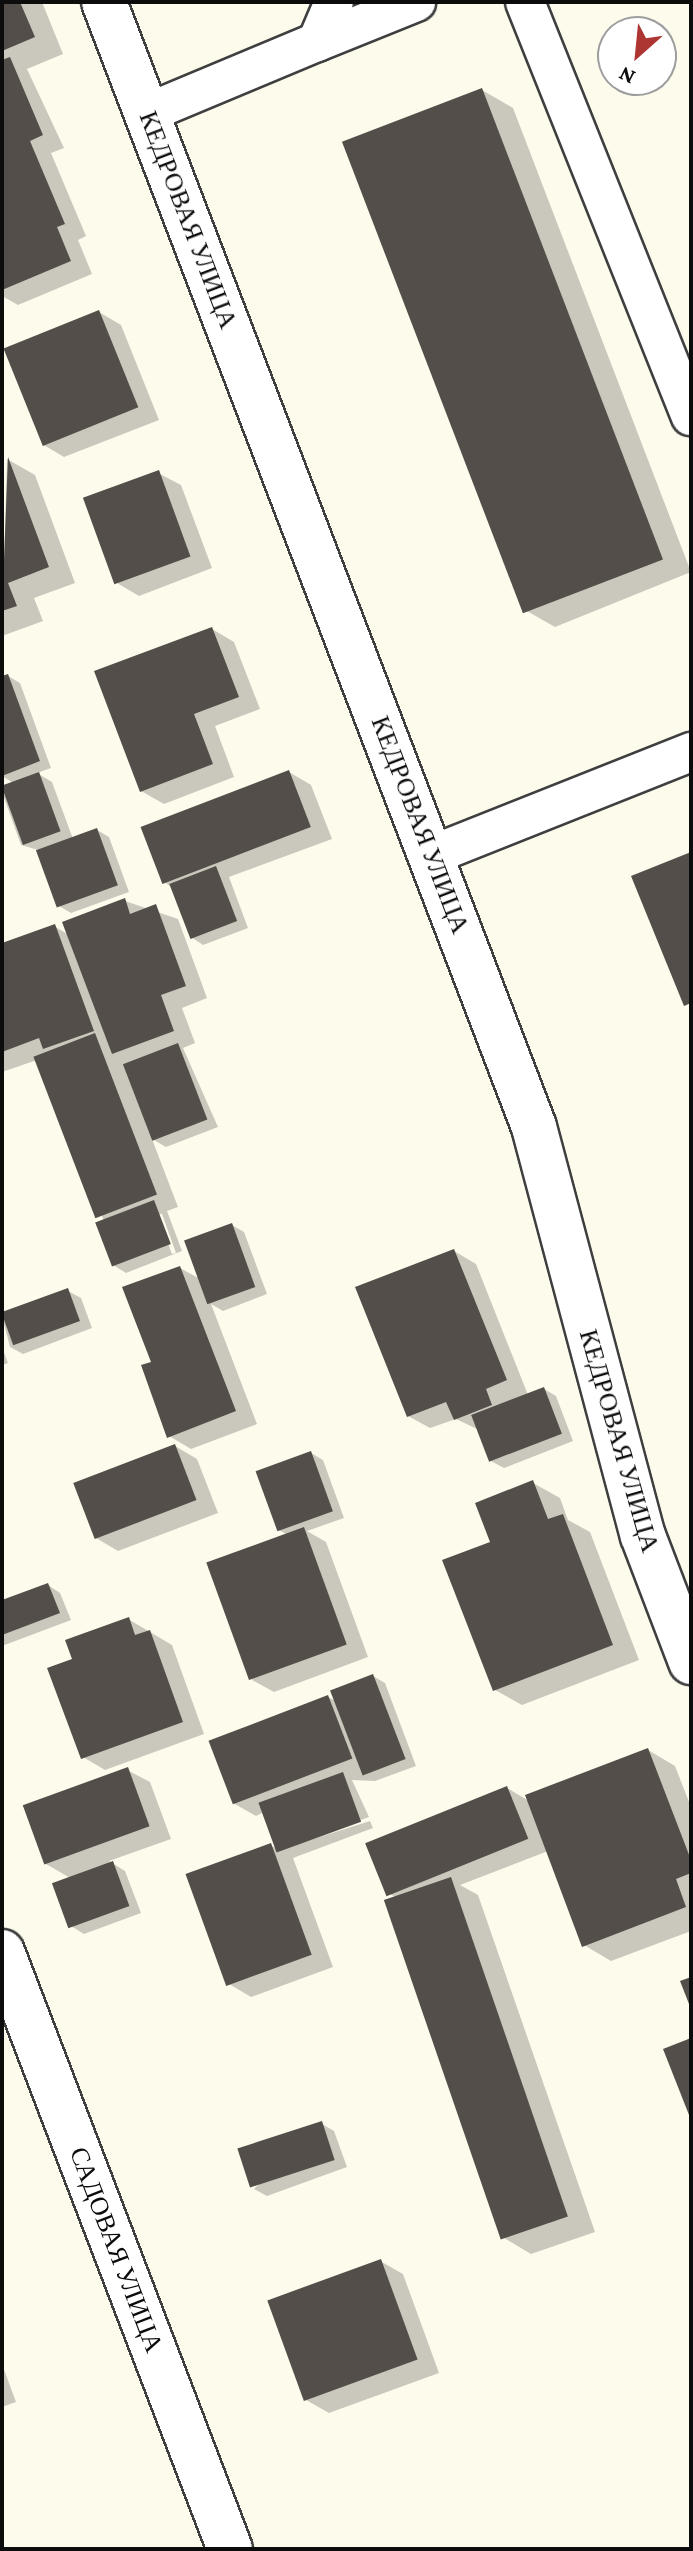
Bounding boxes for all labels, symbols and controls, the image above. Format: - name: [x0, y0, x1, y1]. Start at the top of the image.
- north arrow: [597, 16, 677, 96]
- text: N: [614, 62, 639, 91]
- street label: КЕДРОВАЯ УЛИЦА: [132, 107, 244, 333]
- street label: КЕДРОВАЯ УЛИЦА: [364, 712, 476, 938]
- street label: КЕДРОВАЯ УЛИЦА: [572, 1326, 666, 1556]
- street label: САДОВАЯ УЛИЦА: [62, 2143, 170, 2357]

